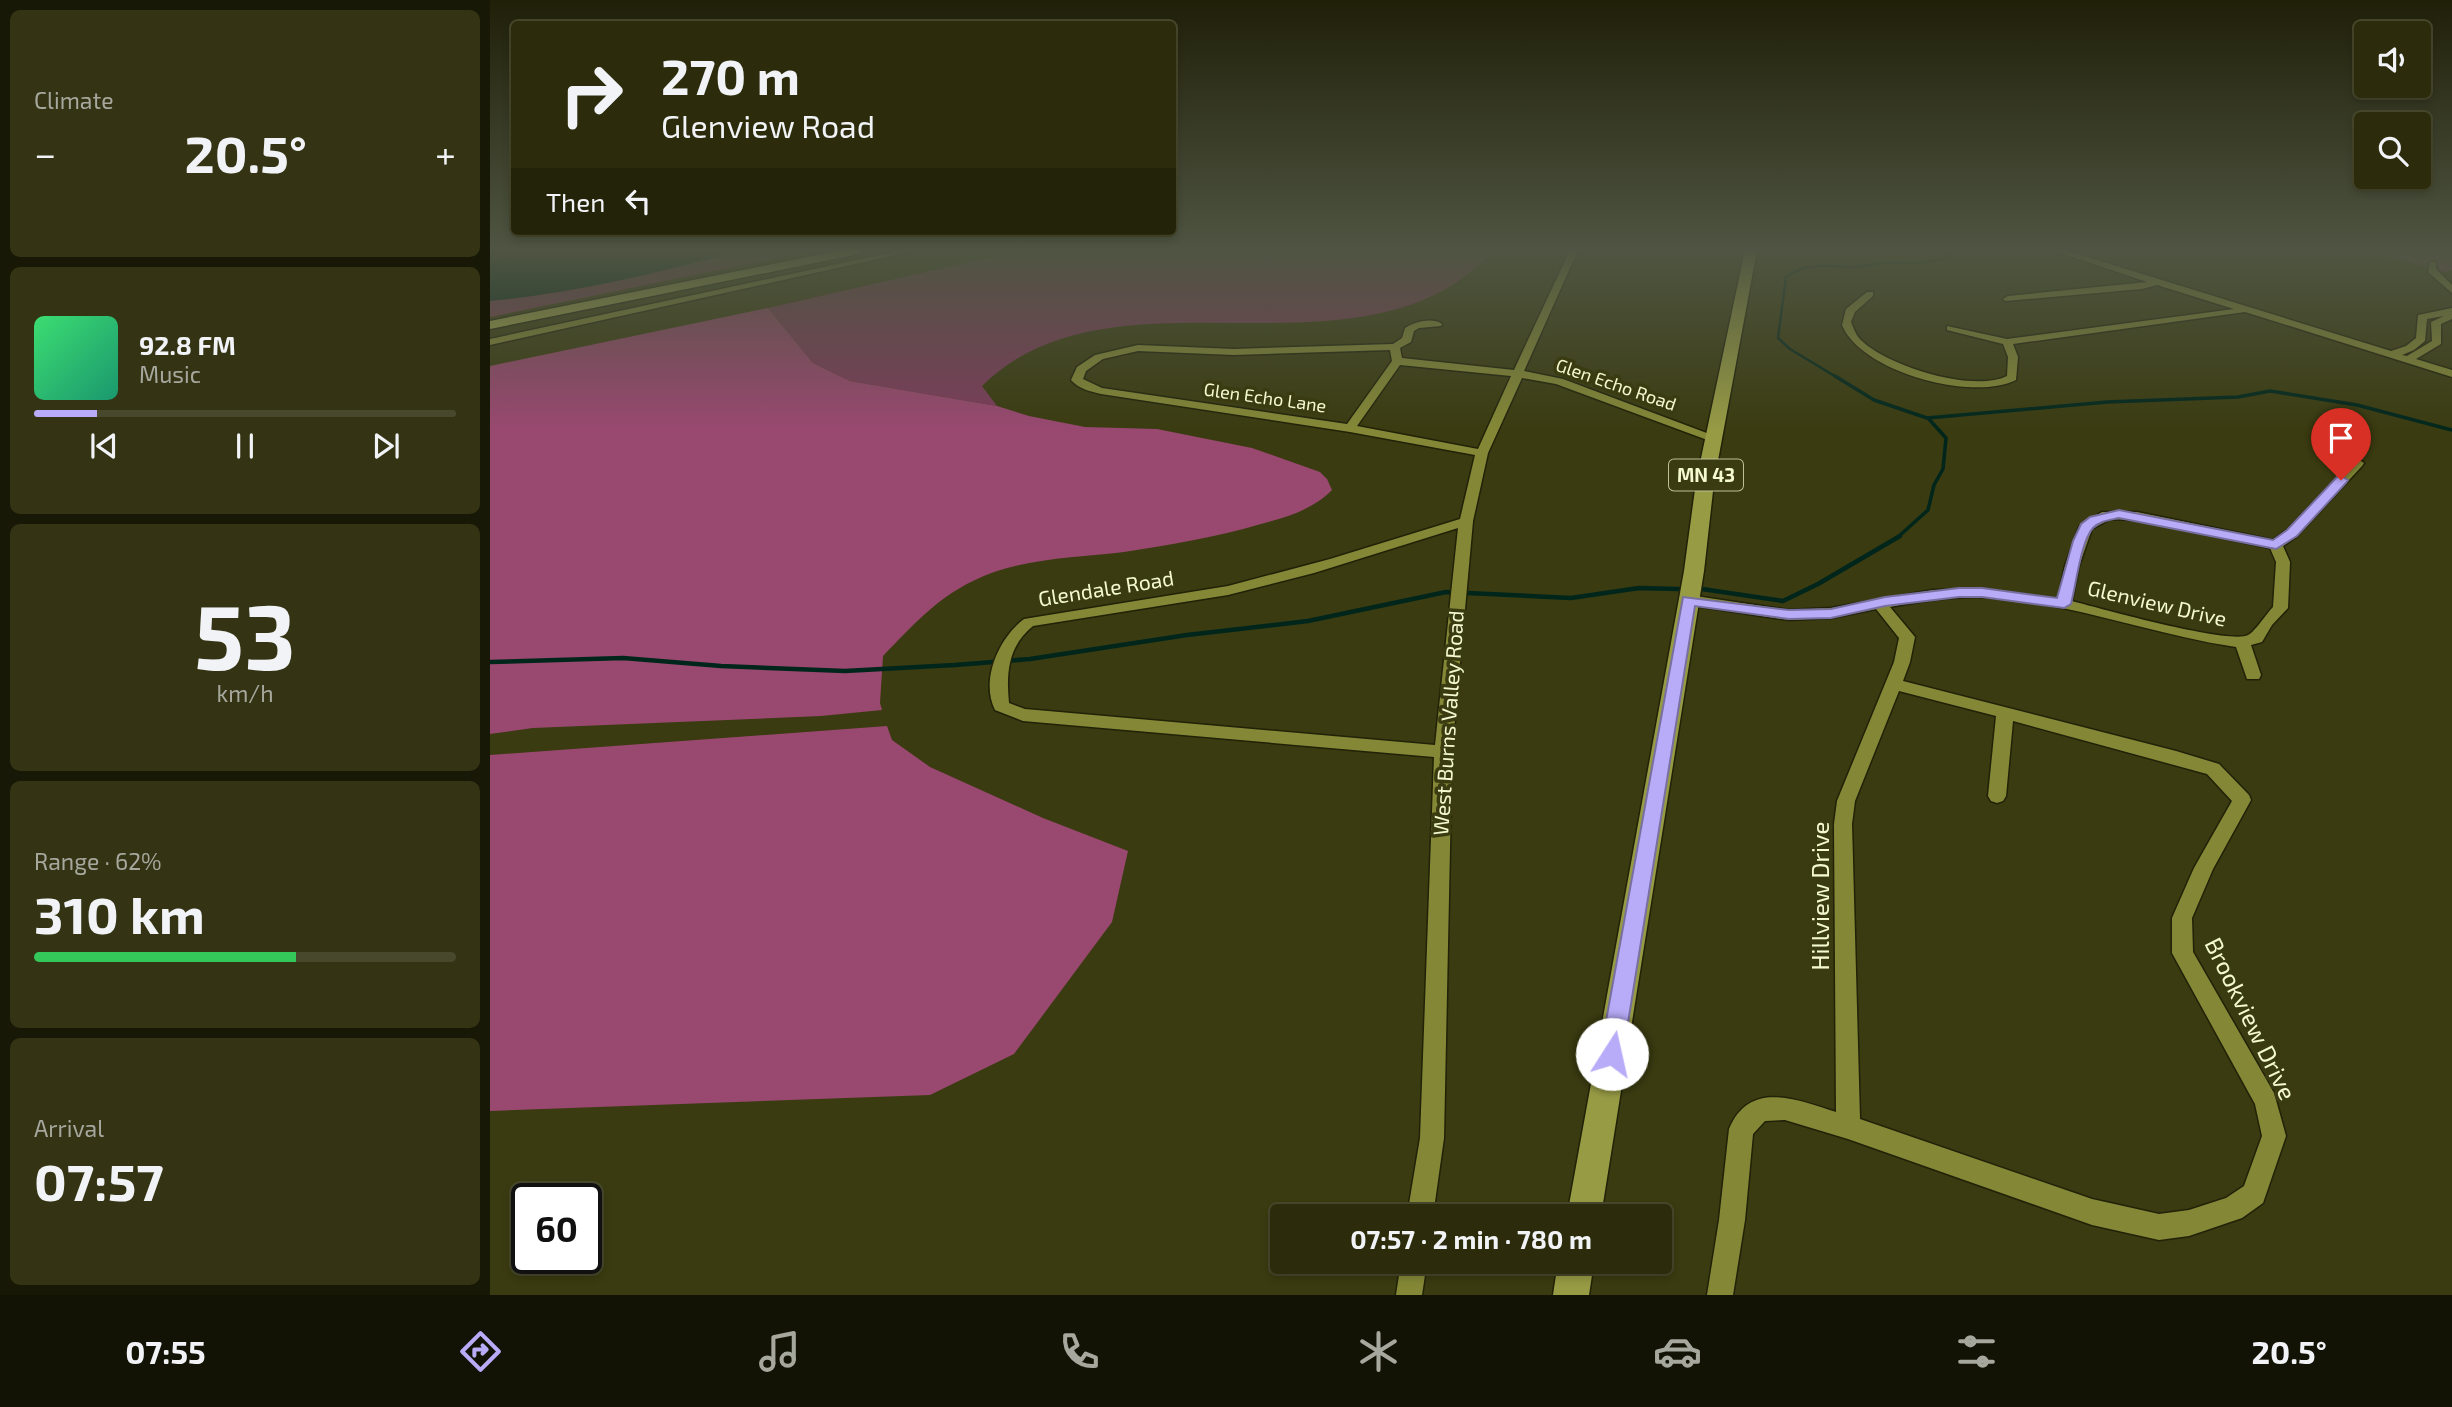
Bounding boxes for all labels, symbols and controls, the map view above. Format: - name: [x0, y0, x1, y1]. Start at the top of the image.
- map controls: [2354, 21, 2431, 189]
- button: sound: [2354, 21, 2431, 98]
- text: 270 m: [661, 46, 800, 105]
- icon: right: [546, 49, 637, 140]
- text: Climate: [34, 86, 114, 114]
- text: Glenview Road: [661, 106, 875, 144]
- button: search: [2354, 112, 2431, 189]
- text: 20.5°: [184, 121, 307, 183]
- text: −: [34, 130, 56, 176]
- text: +: [435, 130, 456, 176]
- icon: left: [619, 182, 657, 220]
- text: Then: [546, 186, 605, 217]
- text: 92.8 FM: [139, 329, 236, 360]
- street label: Glen Echo Road: [1553, 353, 1679, 415]
- text: Music: [139, 360, 201, 388]
- street label: Glen Echo Lane: [1202, 378, 1328, 417]
- pin: [2311, 408, 2371, 480]
- icon: arrive: [2322, 419, 2360, 457]
- icon: previous: [85, 427, 123, 465]
- icon: pause: [226, 427, 264, 465]
- icon: next: [367, 427, 405, 465]
- road number: MN 43: [1669, 460, 1743, 490]
- street label: Glendale Road: [1036, 564, 1175, 611]
- street label: Glenview Drive: [2085, 574, 2229, 631]
- text: 53: [194, 579, 296, 688]
- street label: West Burns Valley Road: [1427, 609, 1468, 836]
- text: km/h: [216, 679, 274, 707]
- street label: Hillview Drive: [1805, 822, 1834, 970]
- text: Range · 62%: [34, 847, 162, 875]
- text: 310 km: [34, 882, 205, 944]
- street label: Brookview Drive: [2200, 933, 2303, 1104]
- position arrow: [1575, 1017, 1649, 1091]
- text: Arrival: [34, 1114, 104, 1142]
- text: 07:57: [34, 1149, 164, 1211]
- speed limit sign: 60: [511, 1183, 602, 1274]
- text: 07:57 · 2 min · 780 m: [1350, 1223, 1592, 1254]
- icon: directions: [456, 1327, 505, 1376]
- icon: music: [755, 1327, 804, 1376]
- icon: phone: [1055, 1327, 1104, 1376]
- icon: climate: [1354, 1327, 1403, 1376]
- icon: car: [1653, 1327, 1702, 1376]
- icon: filters: [1952, 1327, 2001, 1376]
- text: 07:55: [125, 1332, 206, 1370]
- text: 20.5°: [2252, 1332, 2327, 1370]

